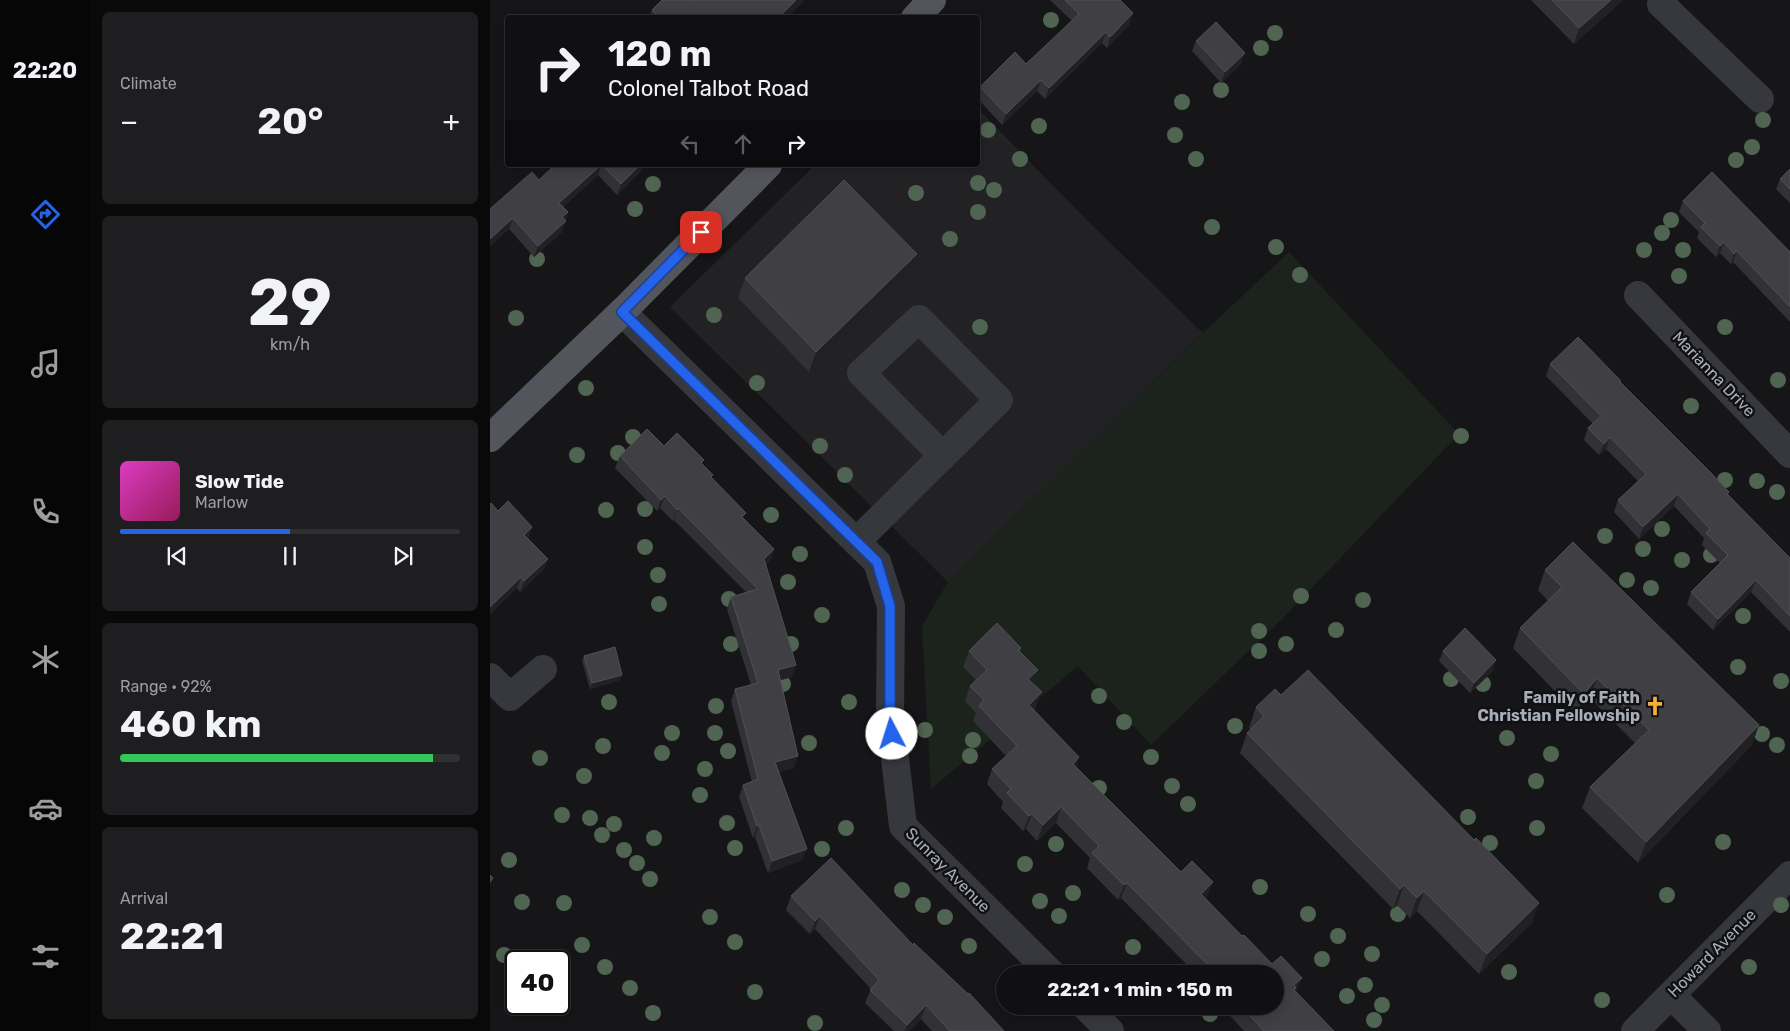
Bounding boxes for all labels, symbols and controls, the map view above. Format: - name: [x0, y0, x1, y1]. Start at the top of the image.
- text: 120 m: [608, 33, 711, 75]
- icon: right: [525, 35, 590, 100]
- text: 22:20: [13, 57, 77, 84]
- text: Climate: [120, 74, 177, 93]
- text: Colonel Talbot Road: [608, 75, 809, 102]
- text: 20°: [257, 98, 323, 144]
- text: −: [120, 105, 138, 138]
- text: +: [443, 105, 460, 138]
- icon: left: [676, 130, 704, 158]
- icon: ahead: [729, 130, 757, 158]
- icon: right: [782, 130, 810, 158]
- icon: directions: [28, 197, 63, 232]
- pin: [680, 211, 722, 253]
- icon: arrive: [687, 218, 715, 246]
- text: 29: [248, 264, 332, 341]
- street label: Marianna Drive: [1669, 327, 1759, 421]
- text: km/h: [270, 335, 310, 354]
- icon: music: [28, 346, 63, 381]
- text: Slow Tide: [195, 470, 284, 493]
- text: Marlow: [195, 493, 248, 512]
- icon: phone: [28, 494, 63, 529]
- icon: previous: [163, 542, 191, 570]
- icon: pause: [276, 542, 304, 570]
- icon: next: [389, 542, 417, 570]
- icon: climate: [28, 642, 63, 677]
- text: Range · 92%: [120, 677, 212, 696]
- place label: Family of Faith Christian Fellowship: [1478, 688, 1640, 725]
- church icon: Family of Faith Christian Fellowship: [1644, 695, 1666, 717]
- text: 460 km: [120, 701, 262, 747]
- position arrow: [865, 707, 917, 759]
- icon: car: [28, 791, 63, 826]
- street label: Sunray Avenue: [902, 824, 994, 916]
- text: Arrival: [120, 889, 168, 908]
- street label: Howard Avenue: [1664, 905, 1760, 1001]
- text: 22:21: [120, 913, 224, 959]
- icon: filters: [28, 939, 63, 974]
- speed limit sign: 40: [505, 950, 570, 1015]
- text: 22:21 · 1 min · 150 m: [1047, 978, 1233, 1001]

